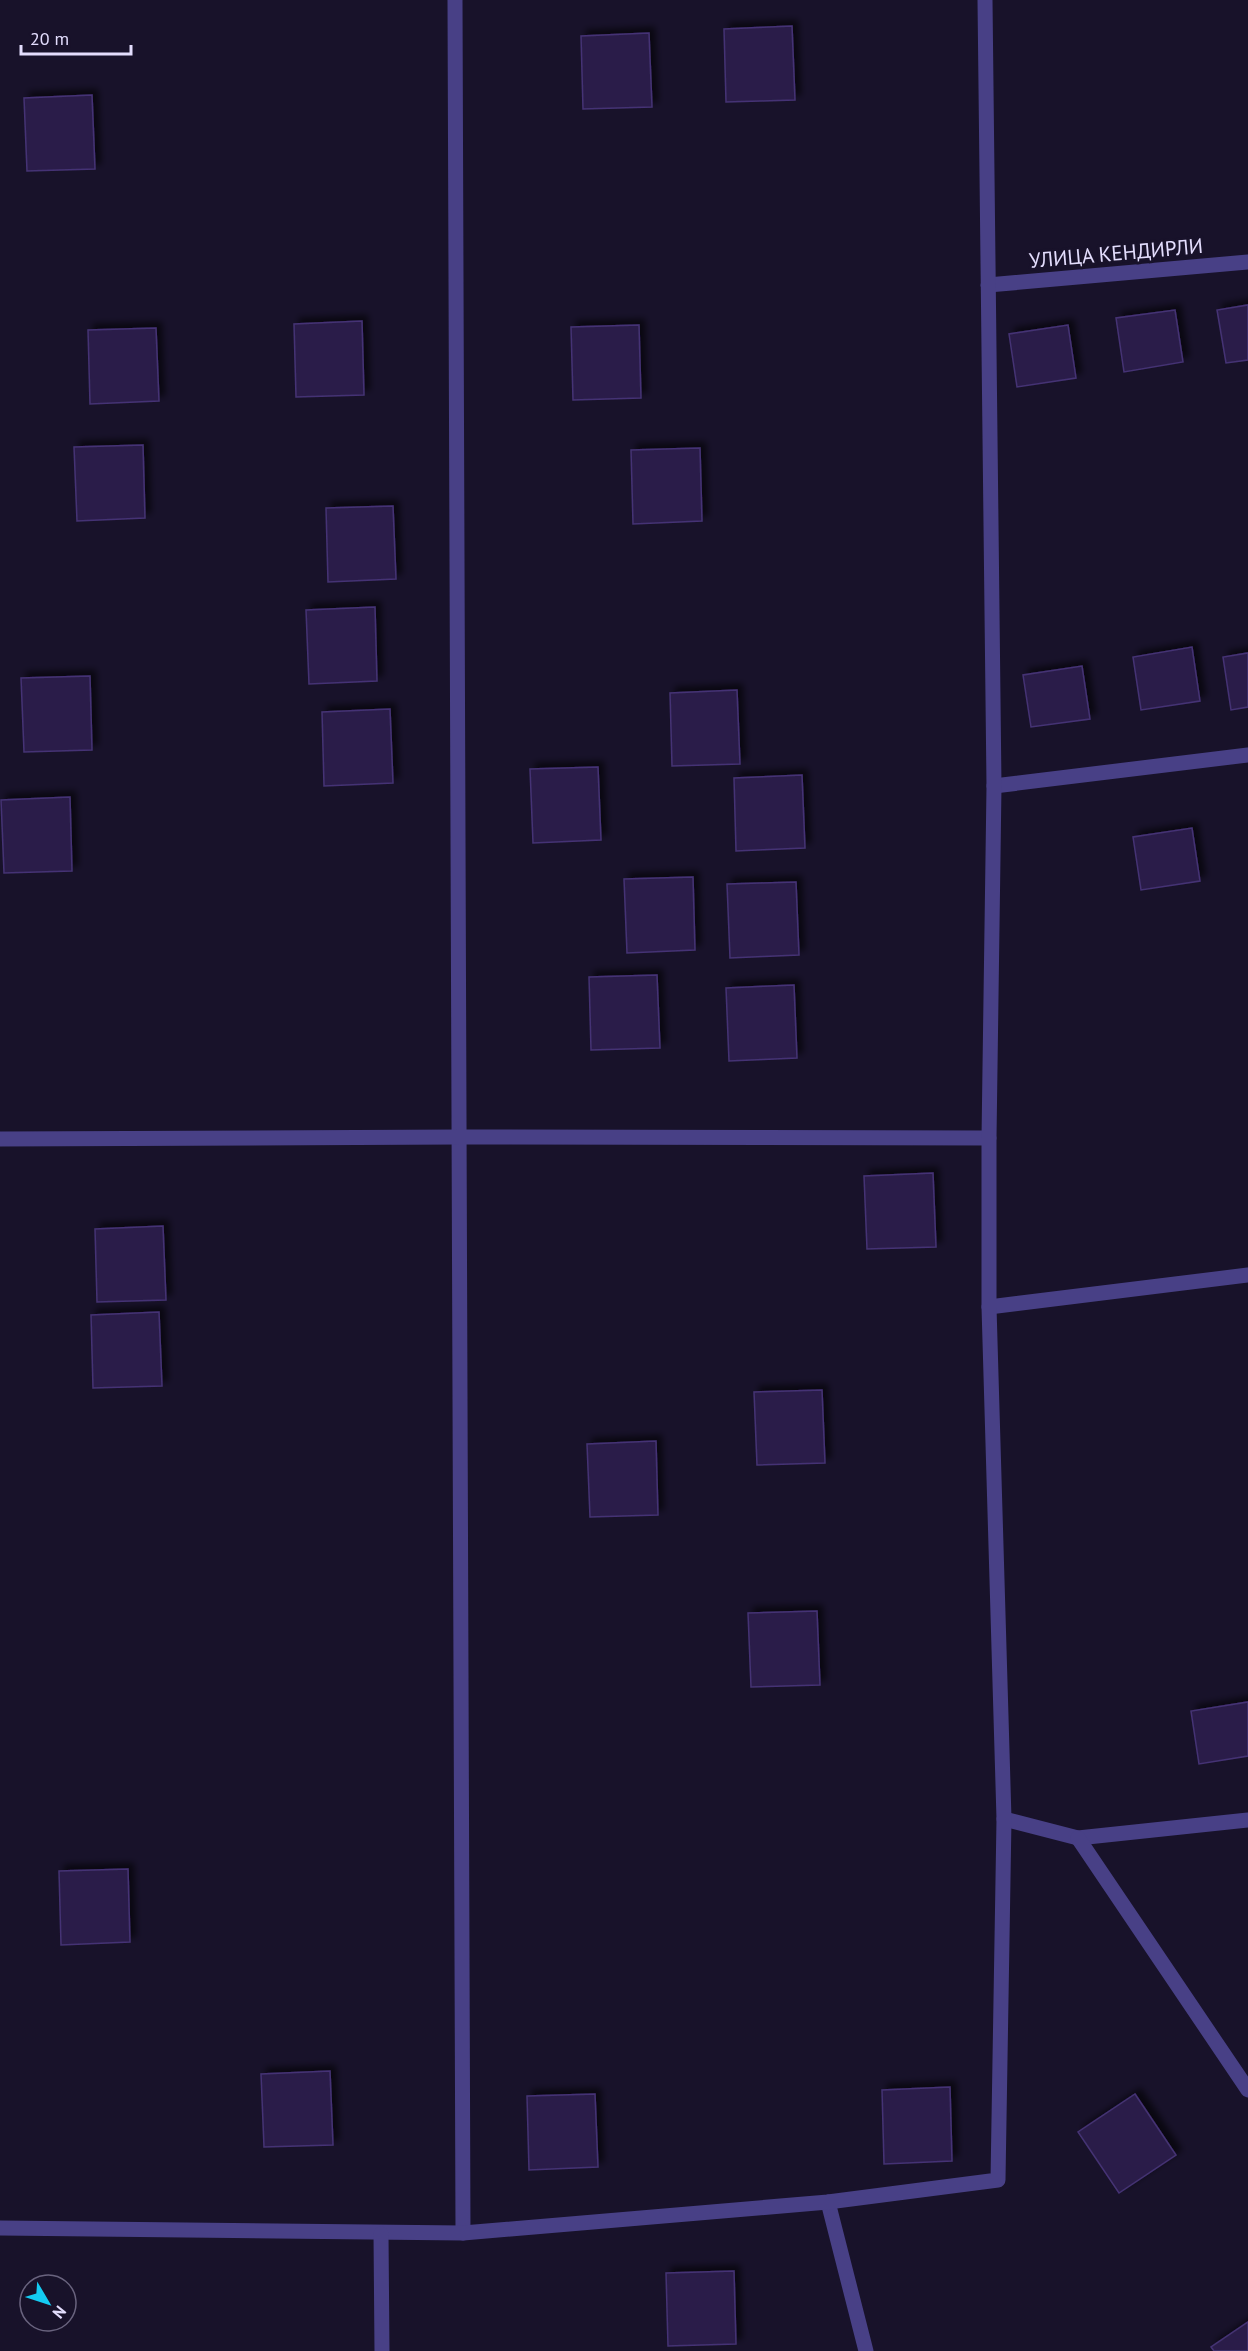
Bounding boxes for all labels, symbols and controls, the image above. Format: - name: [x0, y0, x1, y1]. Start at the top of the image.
- scale bar: [21, 18, 130, 56]
- text: 20 m: [30, 27, 69, 50]
- street label: УЛИЦА КЕНДИРЛИ: [1028, 232, 1204, 274]
- north arrow: [18, 2273, 78, 2333]
- text: N: [49, 2302, 71, 2323]

